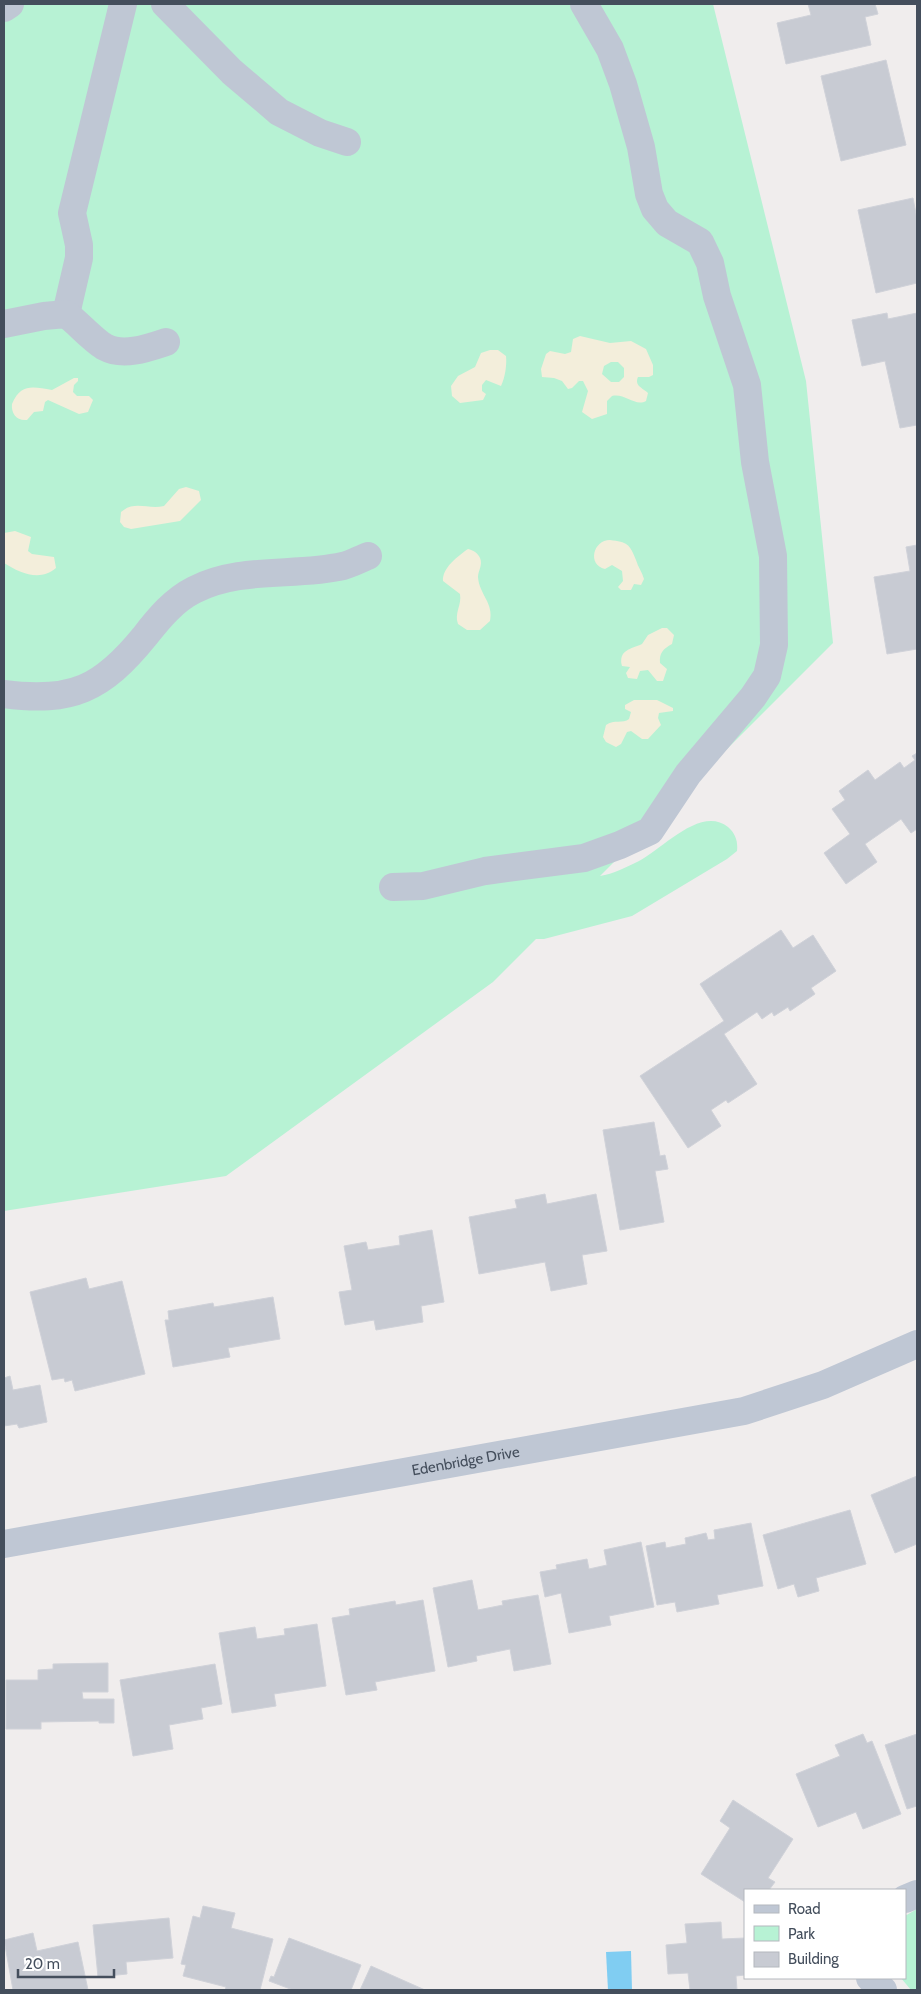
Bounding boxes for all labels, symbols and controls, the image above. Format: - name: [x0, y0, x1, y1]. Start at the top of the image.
- street label: Edenbridge Drive: [410, 1442, 521, 1480]
- legend: [744, 1889, 906, 1979]
- text: Road: [788, 1900, 821, 1918]
- text: Park: [788, 1925, 815, 1943]
- scale bar: [18, 1946, 114, 1978]
- text: Building: [788, 1950, 839, 1968]
- text: 20 m: [25, 1955, 60, 1973]

